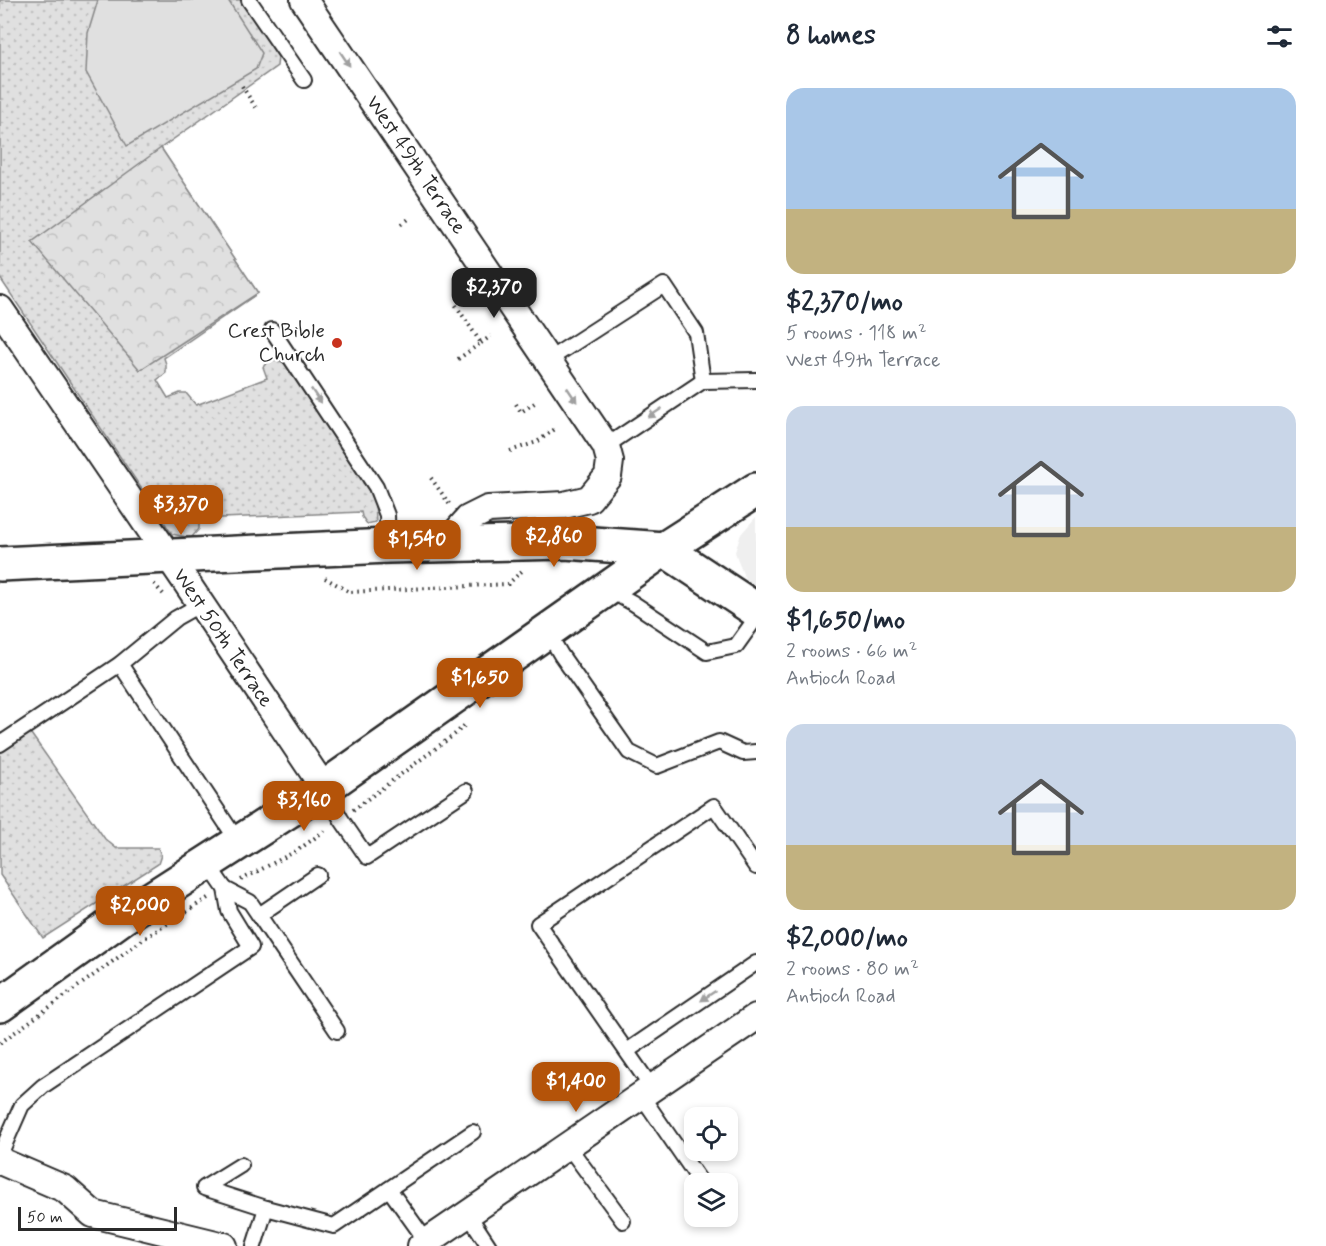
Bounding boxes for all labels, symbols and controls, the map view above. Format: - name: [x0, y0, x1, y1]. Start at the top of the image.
- text: 8 homes: [786, 19, 876, 53]
- icon: filters: [1263, 20, 1296, 53]
- one-way arrow: [339, 51, 351, 67]
- street label: West 49th Terrace: [359, 90, 473, 240]
- icon: home: [987, 127, 1095, 235]
- pin: $2,370: [445, 268, 543, 319]
- text: $2,370: [466, 274, 522, 301]
- text: $2,370/mo: [786, 286, 903, 320]
- place label: Crest Bible Church: [227, 317, 325, 369]
- text: 5 rooms · 118 m²: [786, 320, 927, 347]
- marker: Crest Bible Church: [330, 336, 344, 350]
- text: West 49th Terrace: [786, 347, 940, 374]
- one-way arrow: [566, 386, 578, 402]
- one-way arrow: [310, 388, 322, 404]
- one-way arrow: [646, 408, 663, 419]
- icon: home: [987, 445, 1095, 553]
- pin: $3,370: [132, 485, 230, 536]
- text: $3,370: [153, 491, 209, 518]
- pin: $2,860: [505, 517, 603, 568]
- pin: $1,540: [368, 520, 466, 571]
- text: $2,860: [525, 523, 583, 550]
- text: $1,540: [388, 526, 446, 553]
- street label: West 50th Terrace: [166, 563, 280, 713]
- text: $1,650/mo: [786, 604, 905, 638]
- text: 2 rooms · 66 m²: [786, 638, 917, 665]
- pin: $1,650: [431, 658, 529, 709]
- text: $1,650: [451, 664, 509, 691]
- text: Antioch Road: [786, 665, 896, 692]
- icon: home: [987, 763, 1095, 871]
- pin: $3,160: [255, 781, 353, 832]
- text: $3,160: [277, 787, 331, 814]
- pin: $2,000: [91, 886, 189, 937]
- text: $2,000: [110, 892, 170, 919]
- text: $2,000/mo: [786, 922, 908, 956]
- text: 2 rooms · 80 m²: [786, 956, 919, 983]
- text: Antioch Road: [786, 983, 896, 1010]
- one-way arrow: [700, 990, 716, 1002]
- pin: $1,400: [527, 1062, 625, 1113]
- text: $1,400: [546, 1068, 606, 1095]
- map controls: [684, 1107, 738, 1227]
- button: locate: [684, 1107, 738, 1161]
- button: layers: [684, 1173, 738, 1227]
- scale bar: [18, 1204, 177, 1232]
- text: 50 m: [27, 1207, 63, 1228]

